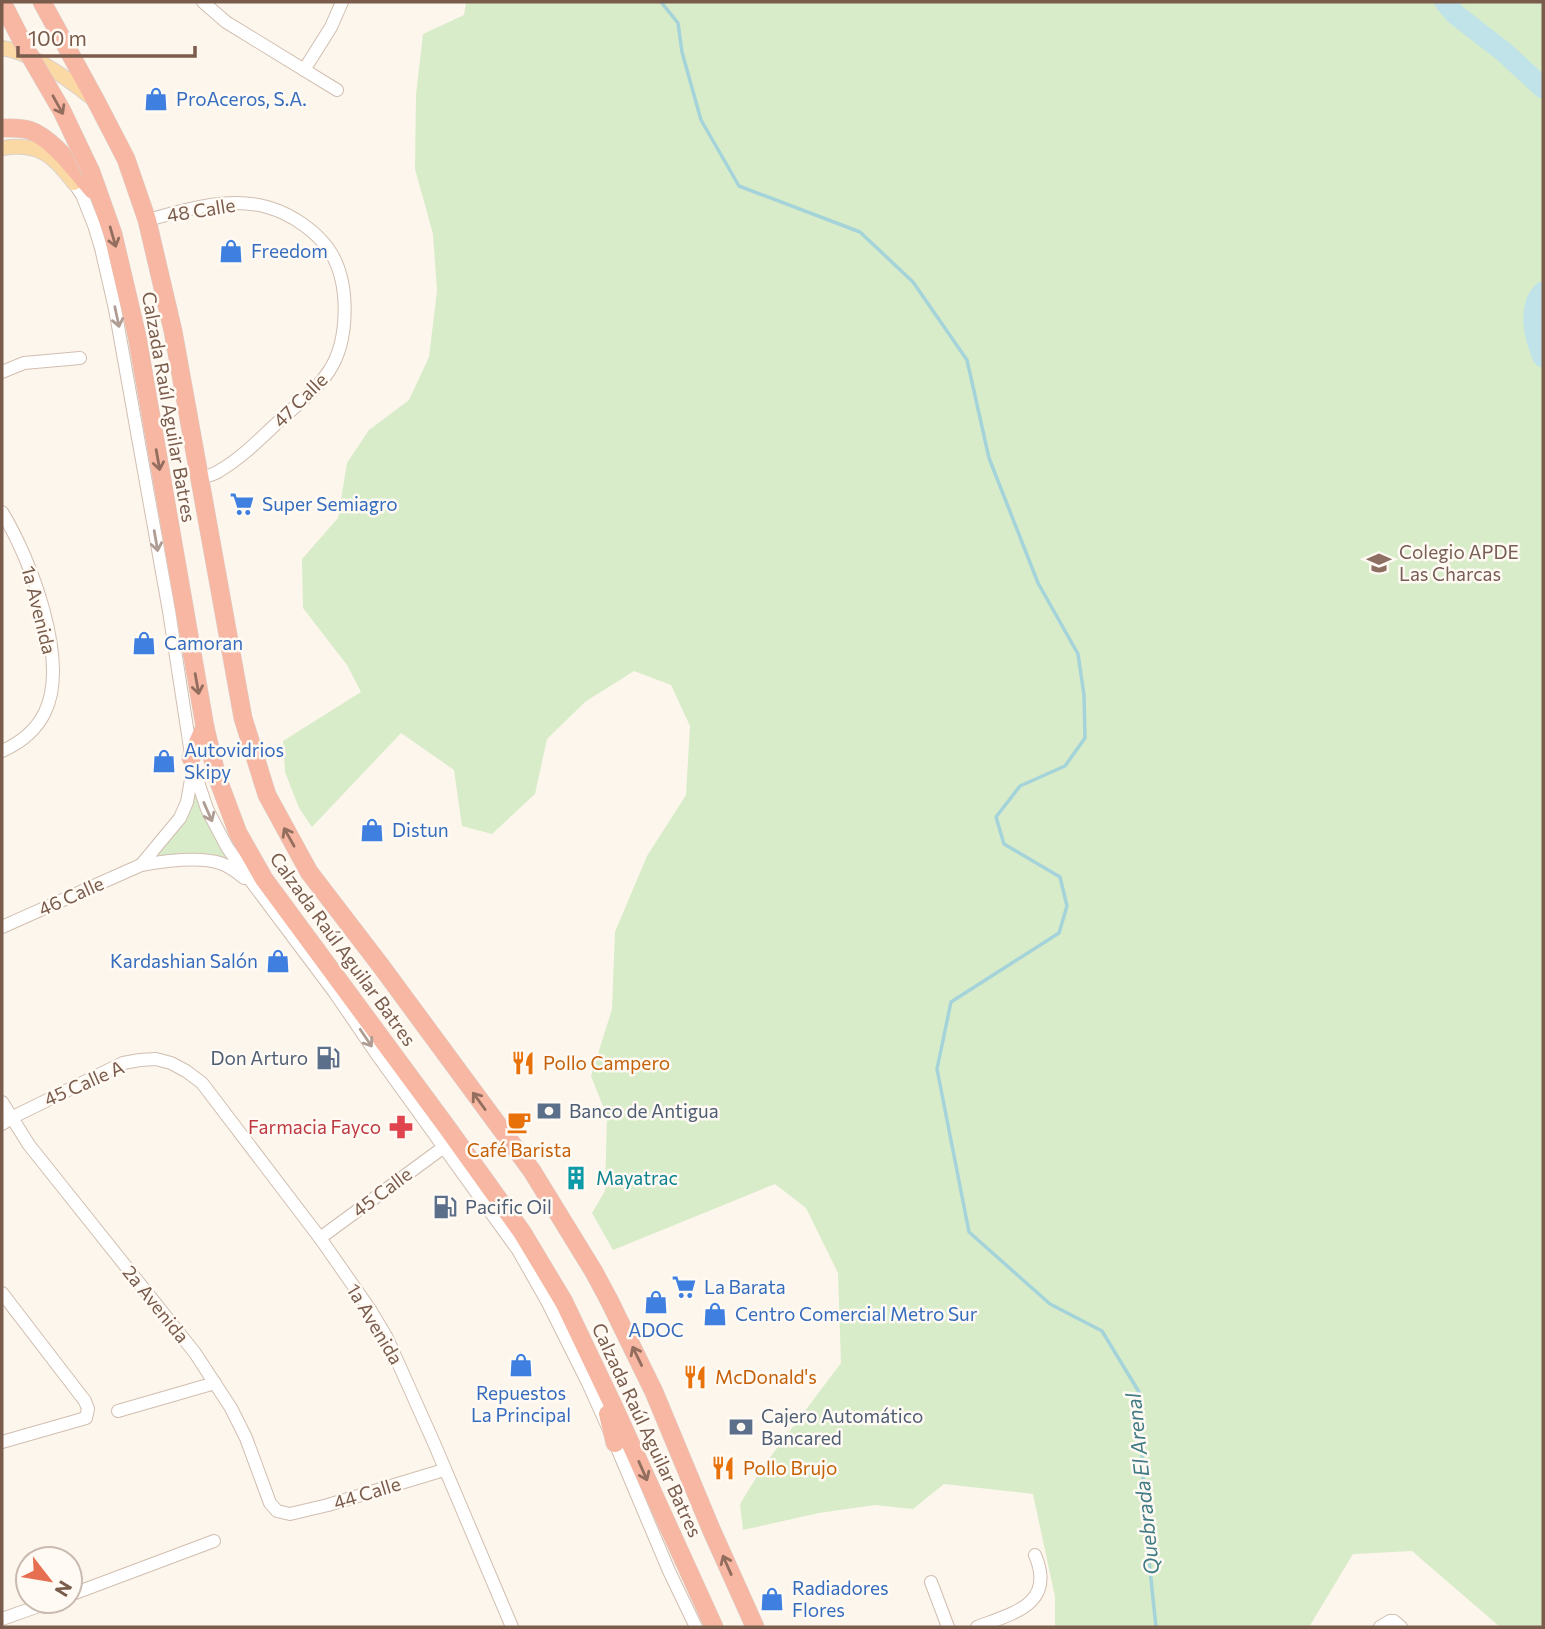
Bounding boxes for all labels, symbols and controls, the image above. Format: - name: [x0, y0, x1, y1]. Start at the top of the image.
- scale bar: [18, 14, 194, 58]
- text: 100 m: [28, 25, 87, 50]
- shop icon: ProAceros, S.A.: [142, 85, 170, 113]
- place label: ProAceros, S.A.: [176, 87, 307, 110]
- one-way arrow: [52, 94, 65, 115]
- street label: 48 Calle: [165, 193, 237, 226]
- one-way arrow: [107, 226, 120, 248]
- shop icon: Freedom: [217, 237, 245, 265]
- place label: Freedom: [251, 239, 328, 262]
- street label: Calzada Raúl Aguilar Batres: [138, 290, 201, 524]
- one-way arrow: [110, 305, 124, 328]
- street label: 47 Calle: [268, 368, 332, 432]
- one-way arrow: [152, 448, 165, 471]
- supermarket icon: Super Semiagro: [228, 490, 256, 518]
- place label: Super Semiagro: [262, 492, 398, 515]
- one-way arrow: [150, 529, 164, 552]
- place label: Colegio APDE Las Charcas: [1399, 540, 1519, 585]
- school or university icon: Colegio APDE Las Charcas: [1365, 549, 1393, 577]
- street label: 1a Avenida: [17, 563, 62, 656]
- shop icon: Camoran: [130, 629, 158, 657]
- place label: Camoran: [164, 631, 243, 654]
- one-way arrow: [191, 672, 205, 695]
- place label: Autovidrios Skipy: [184, 738, 284, 783]
- shop icon: Autovidrios Skipy: [150, 747, 178, 775]
- one-way arrow: [203, 801, 216, 822]
- shop icon: Distun: [358, 816, 386, 844]
- place label: Distun: [392, 818, 449, 841]
- one-way arrow: [282, 827, 295, 848]
- street label: Calzada Raúl Aguilar Batres: [265, 847, 421, 1050]
- street label: 46 Calle: [35, 871, 107, 920]
- shop icon: Kardashian Salón: [264, 947, 292, 975]
- place label: Kardashian Salón: [110, 949, 258, 972]
- one-way arrow: [359, 1028, 373, 1048]
- fuel station icon: Don Arturo: [314, 1044, 342, 1072]
- place label: Don Arturo: [210, 1046, 308, 1069]
- restaurant icon: Pollo Campero: [509, 1049, 537, 1077]
- place label: Pollo Campero: [543, 1051, 670, 1074]
- street label: 45 Calle A: [40, 1055, 127, 1110]
- one-way arrow: [472, 1091, 487, 1110]
- bank icon: Banco de Antigua: [535, 1097, 563, 1125]
- place label: Banco de Antigua: [569, 1099, 719, 1122]
- cafe icon: Café Barista: [505, 1108, 533, 1136]
- pharmacy icon: Farmacia Fayco: [387, 1113, 415, 1141]
- place label: Farmacia Fayco: [248, 1115, 381, 1138]
- place label: Café Barista: [467, 1138, 571, 1161]
- street label: 45 Calle: [347, 1162, 416, 1221]
- building icon: Mayatrac: [562, 1164, 590, 1192]
- place label: Mayatrac: [596, 1166, 678, 1189]
- fuel station icon: Pacific Oil: [431, 1193, 459, 1221]
- place label: Pacific Oil: [465, 1195, 552, 1218]
- street label: 2a Avenida: [118, 1260, 194, 1347]
- supermarket icon: La Barata: [670, 1273, 698, 1301]
- place label: La Barata: [704, 1275, 786, 1298]
- street label: 1a Avenida: [342, 1279, 409, 1368]
- shop icon: ADOC: [642, 1288, 670, 1316]
- shop icon: Centro Comercial Metro Sur: [701, 1300, 729, 1328]
- place label: Centro Comercial Metro Sur: [735, 1302, 978, 1325]
- place label: ADOC: [628, 1318, 684, 1341]
- street label: Calzada Raúl Aguilar Batres: [588, 1319, 707, 1541]
- one-way arrow: [629, 1346, 643, 1367]
- shop icon: Repuestos La Principal: [507, 1351, 535, 1379]
- restaurant icon: McDonald's: [681, 1363, 709, 1391]
- place label: McDonald's: [715, 1365, 817, 1388]
- place label: Repuestos La Principal: [471, 1381, 571, 1426]
- water label: Quebrada El Arenal: [1119, 1391, 1163, 1576]
- place label: Cajero Automático Bancared: [761, 1404, 923, 1449]
- bank icon: Cajero Automático Bancared: [727, 1413, 755, 1441]
- restaurant icon: Pollo Brujo: [709, 1454, 737, 1482]
- place label: Pollo Brujo: [743, 1456, 837, 1479]
- one-way arrow: [637, 1460, 650, 1481]
- street label: 44 Calle: [330, 1471, 403, 1514]
- north arrow: [14, 1545, 84, 1615]
- one-way arrow: [720, 1555, 733, 1576]
- place label: Radiadores Flores: [792, 1576, 889, 1621]
- text: N: [50, 1577, 78, 1601]
- shop icon: Radiadores Flores: [758, 1585, 786, 1613]

